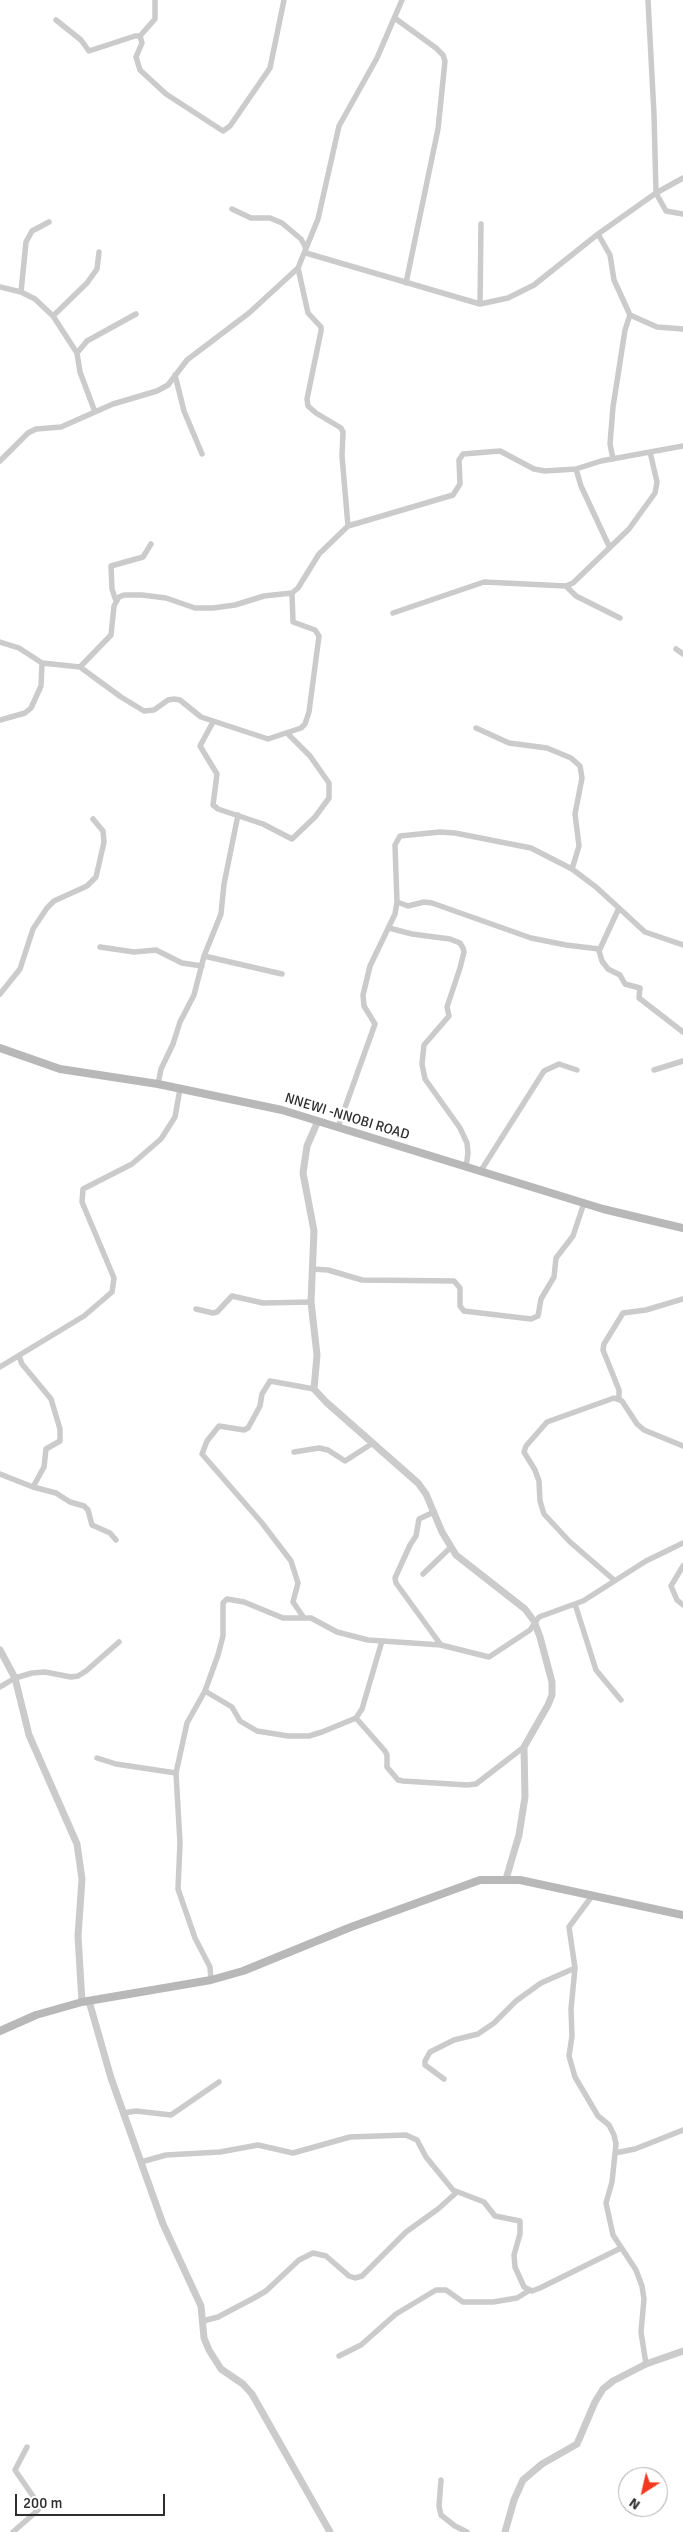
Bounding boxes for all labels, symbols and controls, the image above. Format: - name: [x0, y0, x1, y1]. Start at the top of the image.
- street label: NNEWI -NNOBI ROAD: [283, 1090, 411, 1144]
- north arrow: [618, 2467, 668, 2517]
- scale bar: [18, 2484, 168, 2516]
- text: 200 m: [23, 2494, 63, 2512]
- text: N: [626, 2494, 644, 2514]

